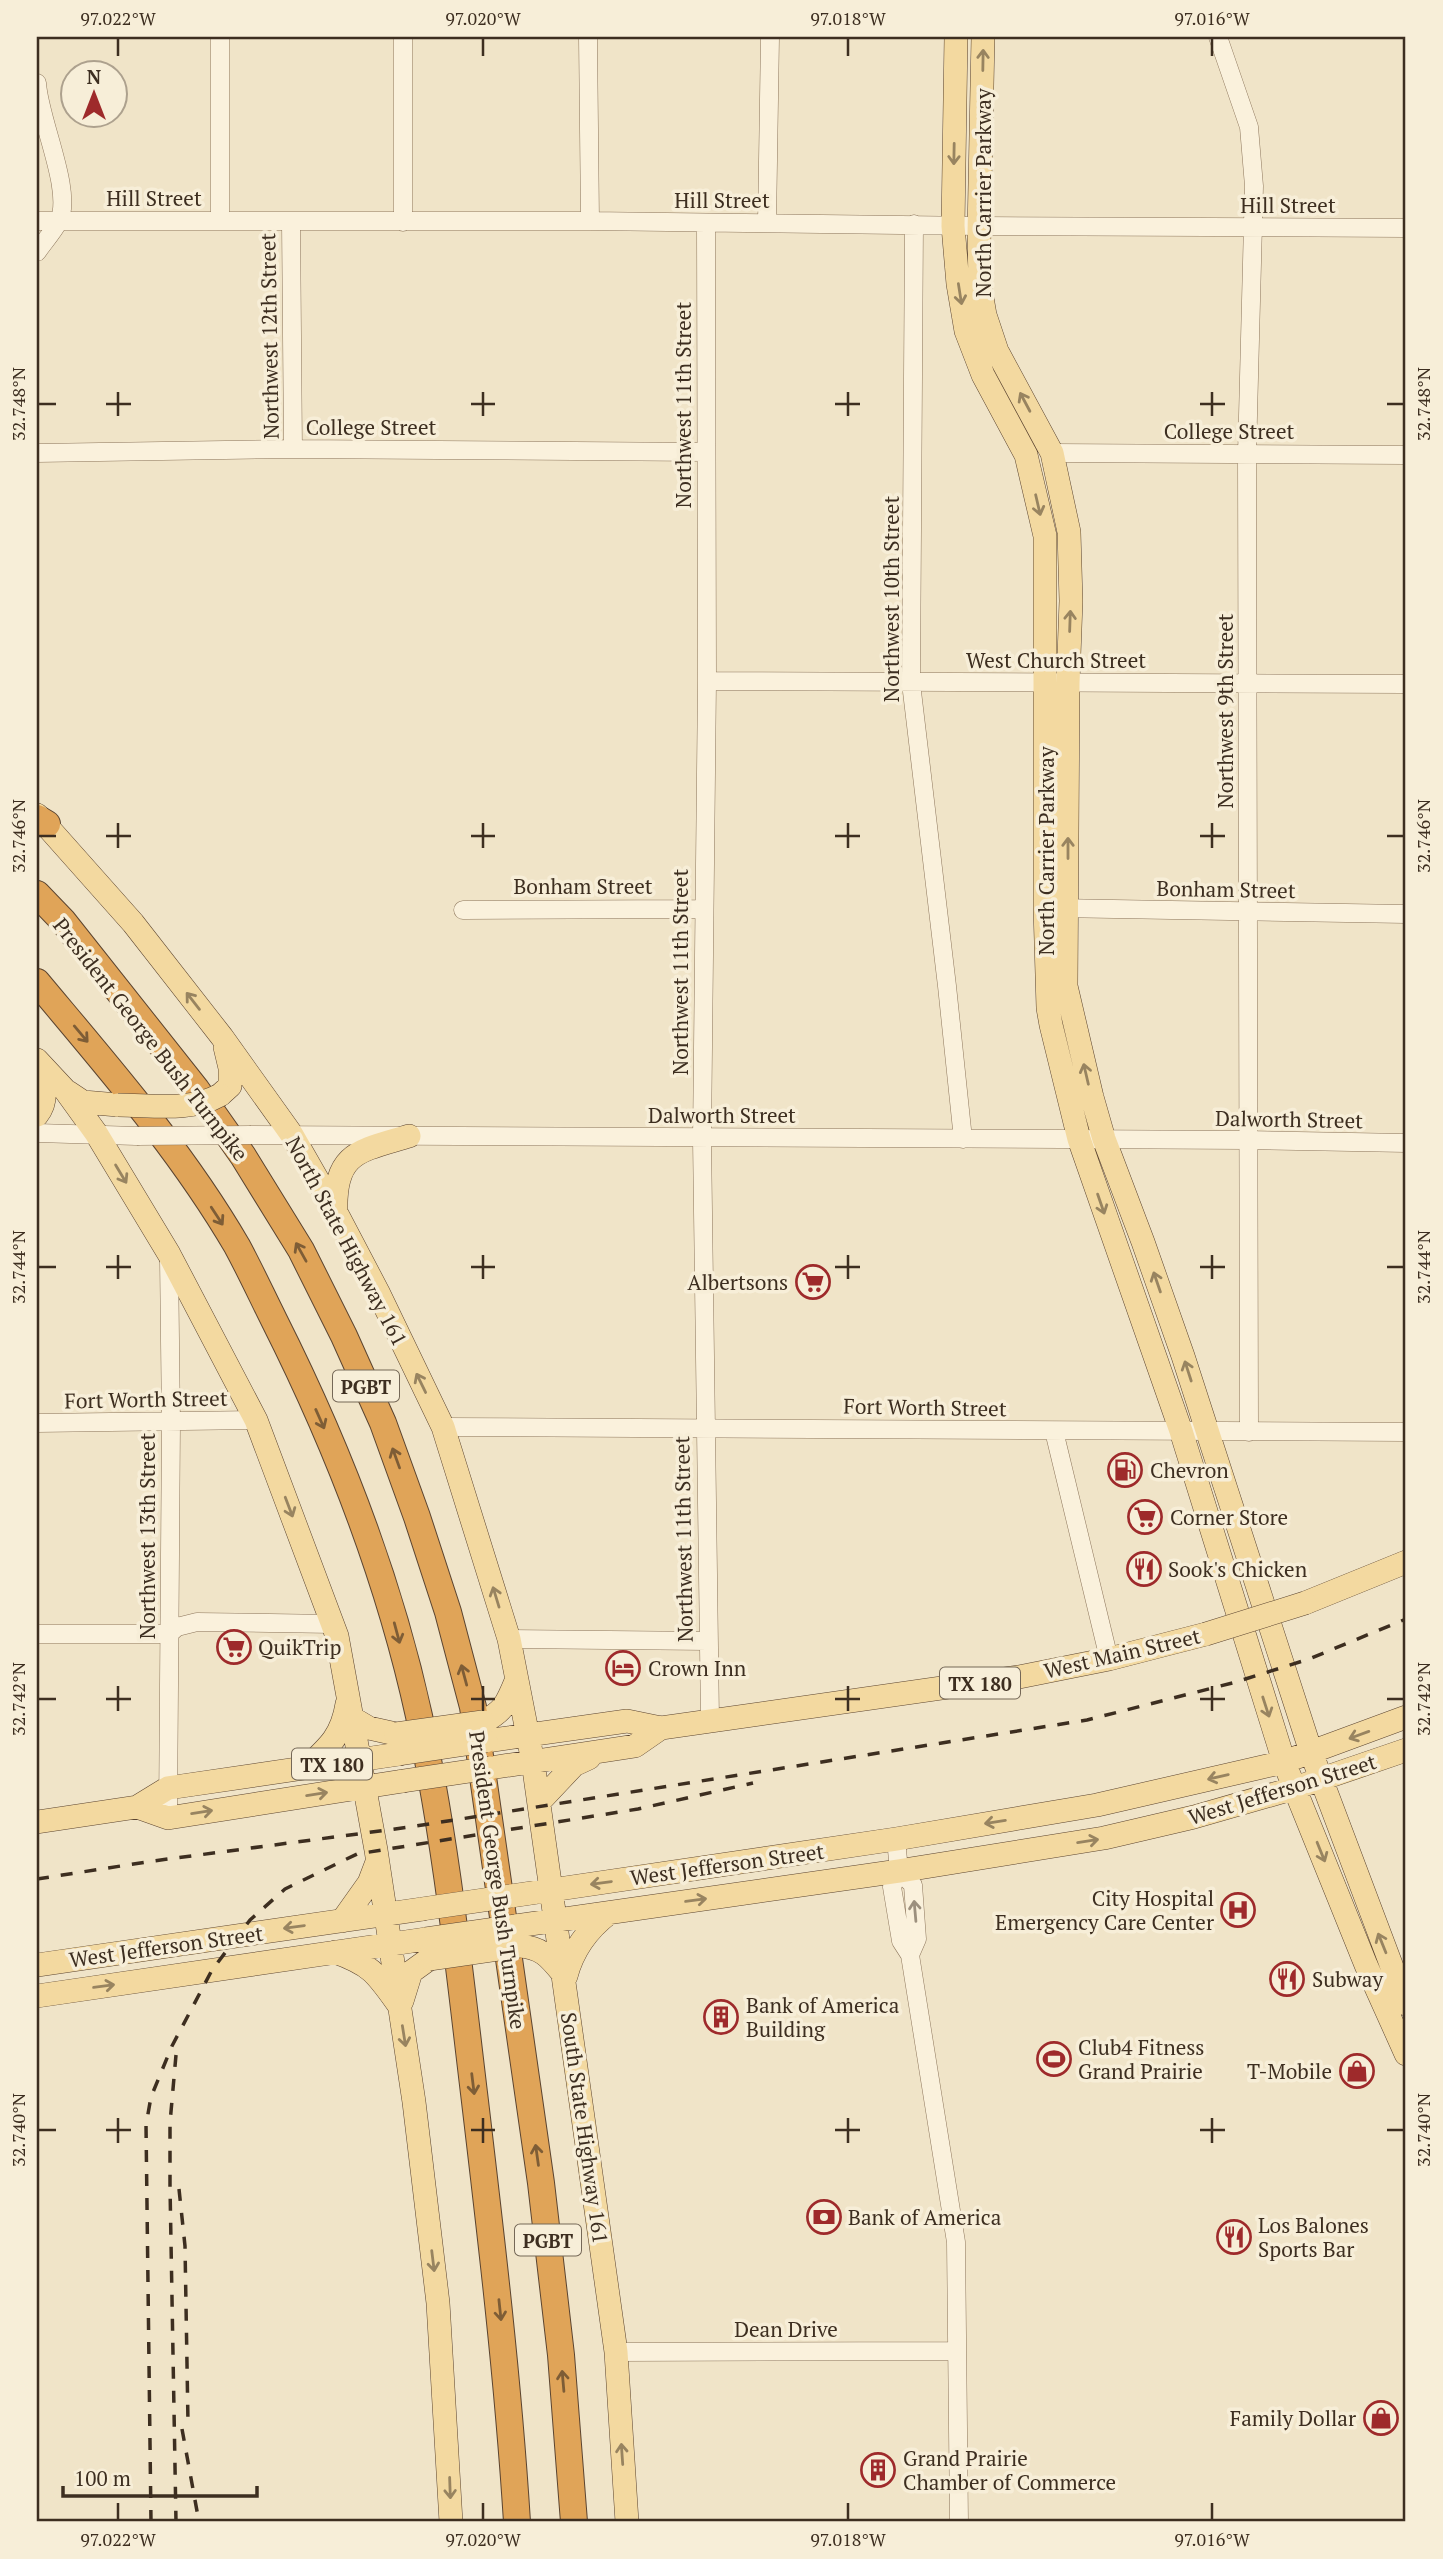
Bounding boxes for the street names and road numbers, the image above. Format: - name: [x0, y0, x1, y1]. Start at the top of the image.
- street label: North Carrier Parkway: [969, 88, 997, 298]
- street label: Hill Street: [106, 184, 202, 212]
- street label: Hill Street: [674, 186, 770, 214]
- street label: Hill Street: [1240, 191, 1336, 219]
- street label: Northwest 12th Street: [253, 232, 285, 439]
- street label: Northwest 11th Street: [669, 302, 697, 508]
- street label: College Street: [306, 413, 436, 441]
- street label: College Street: [1164, 417, 1294, 445]
- street label: Northwest 10th Street: [877, 496, 905, 702]
- street label: Northwest 9th Street: [1211, 613, 1239, 809]
- street label: West Church Street: [966, 646, 1146, 674]
- street label: North Carrier Parkway: [1032, 746, 1060, 956]
- street label: Northwest 11th Street: [666, 869, 694, 1075]
- street label: Bonham Street: [513, 872, 653, 900]
- street label: Bonham Street: [1156, 874, 1296, 904]
- street label: President George Bush Turnpike: [47, 912, 255, 1166]
- street label: Dalworth Street: [648, 1101, 796, 1129]
- street label: Dalworth Street: [1215, 1104, 1363, 1134]
- street label: North State Highway 161: [280, 1131, 414, 1351]
- road number: PGBT: [333, 1370, 399, 1402]
- street label: Fort Worth Street: [64, 1384, 228, 1414]
- street label: Fort Worth Street: [843, 1392, 1007, 1422]
- street label: Northwest 13th Street: [133, 1433, 161, 1639]
- street label: Northwest 11th Street: [667, 1435, 699, 1642]
- street label: West Main Street: [1041, 1621, 1203, 1685]
- road number: TX 180: [940, 1667, 1020, 1698]
- street label: President George Bush Turnpike: [463, 1729, 533, 2031]
- street label: West Jefferson Street: [1184, 1747, 1380, 1831]
- road number: TX 180: [292, 1748, 372, 1780]
- street label: West Jefferson Street: [628, 1837, 826, 1891]
- street label: West Jefferson Street: [67, 1919, 265, 1973]
- street label: South State Highway 161: [555, 2010, 615, 2246]
- road number: PGBT: [515, 2224, 581, 2256]
- street label: Dean Drive: [734, 2315, 838, 2343]

